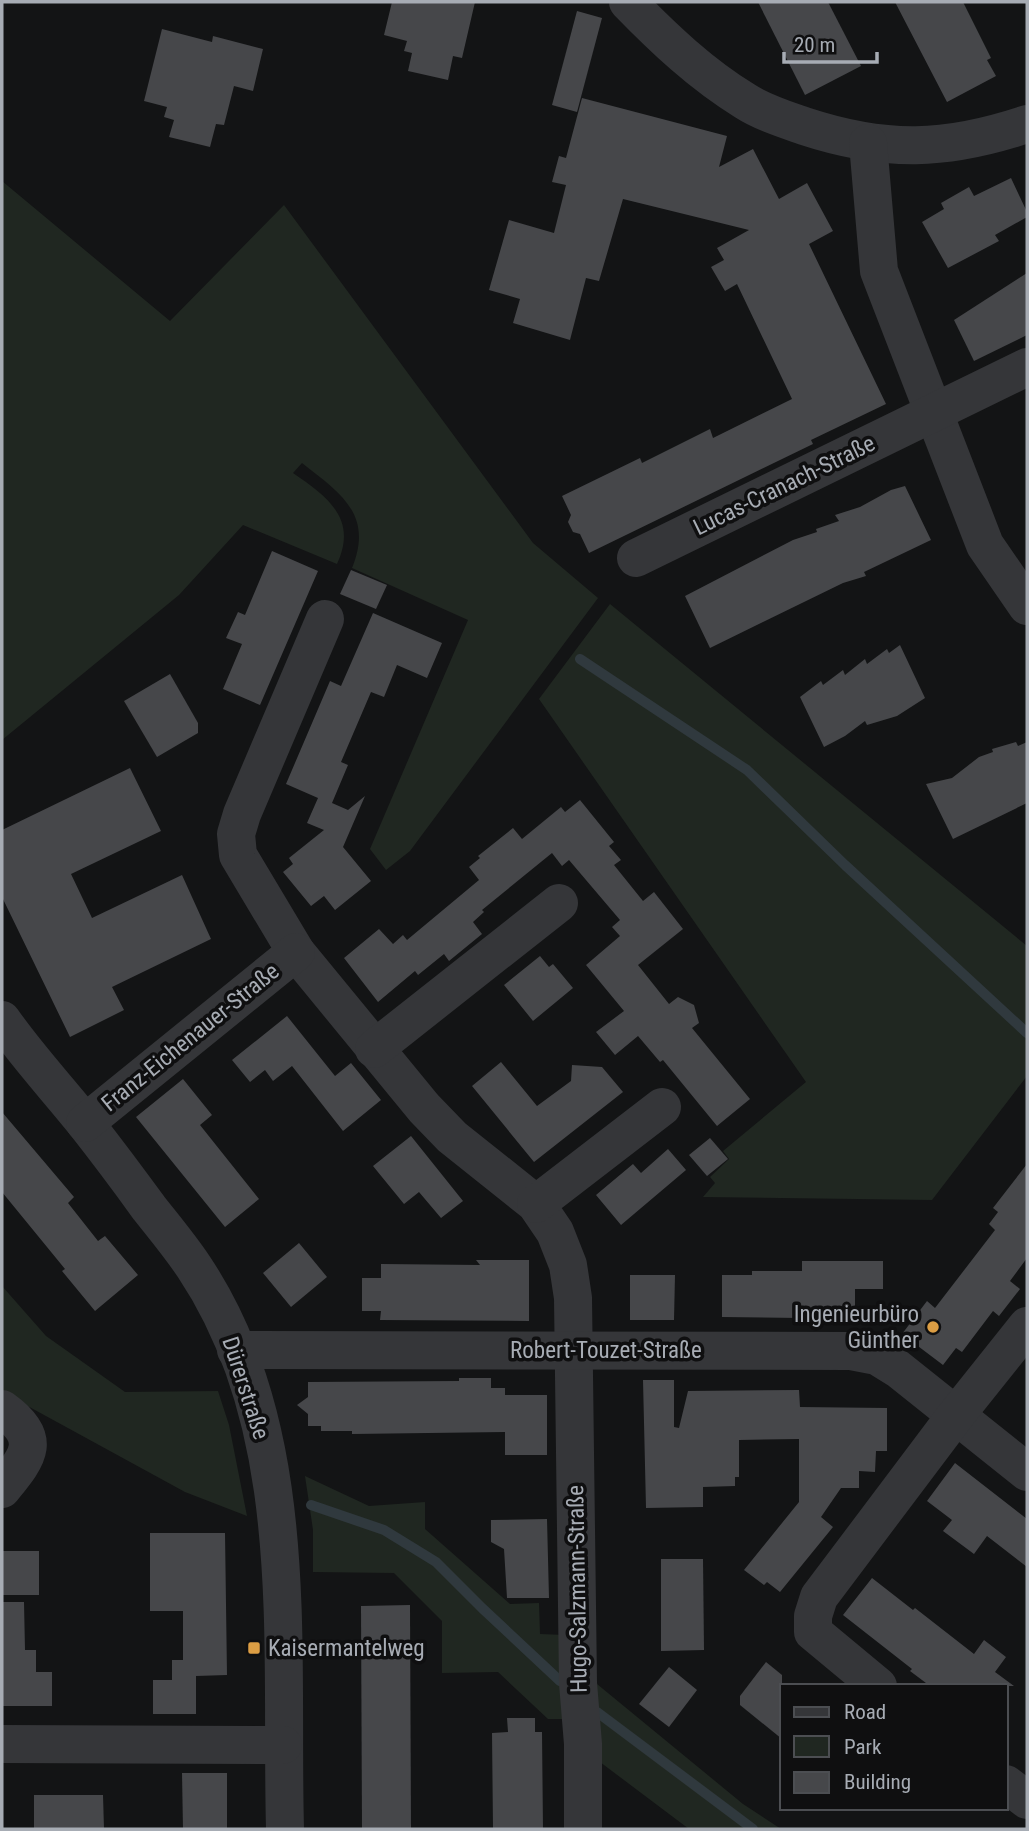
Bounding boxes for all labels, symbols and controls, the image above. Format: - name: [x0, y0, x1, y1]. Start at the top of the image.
- scale bar: [784, 21, 877, 65]
- text: 20 m: [794, 33, 835, 57]
- street label: Lucas-Cranach-Straße: [689, 430, 879, 541]
- street label: Franz-Eichenauer-Straße: [96, 958, 284, 1117]
- place label: Ingenieurbüro Günther: [794, 1301, 919, 1354]
- marker: Ingenieurbüro Günther: [925, 1319, 941, 1335]
- street label: Dürerstraße: [216, 1333, 275, 1443]
- street label: Robert-Touzet-Straße: [510, 1337, 702, 1364]
- street label: Hugo-Salzmann-Straße: [562, 1485, 593, 1693]
- place label: Kaisermantelweg: [268, 1635, 425, 1662]
- marker: Kaisermantelweg: [246, 1640, 262, 1656]
- legend: [780, 1684, 1008, 1810]
- text: Road: [844, 1700, 886, 1724]
- text: Park: [844, 1735, 882, 1759]
- text: Building: [844, 1770, 911, 1794]

